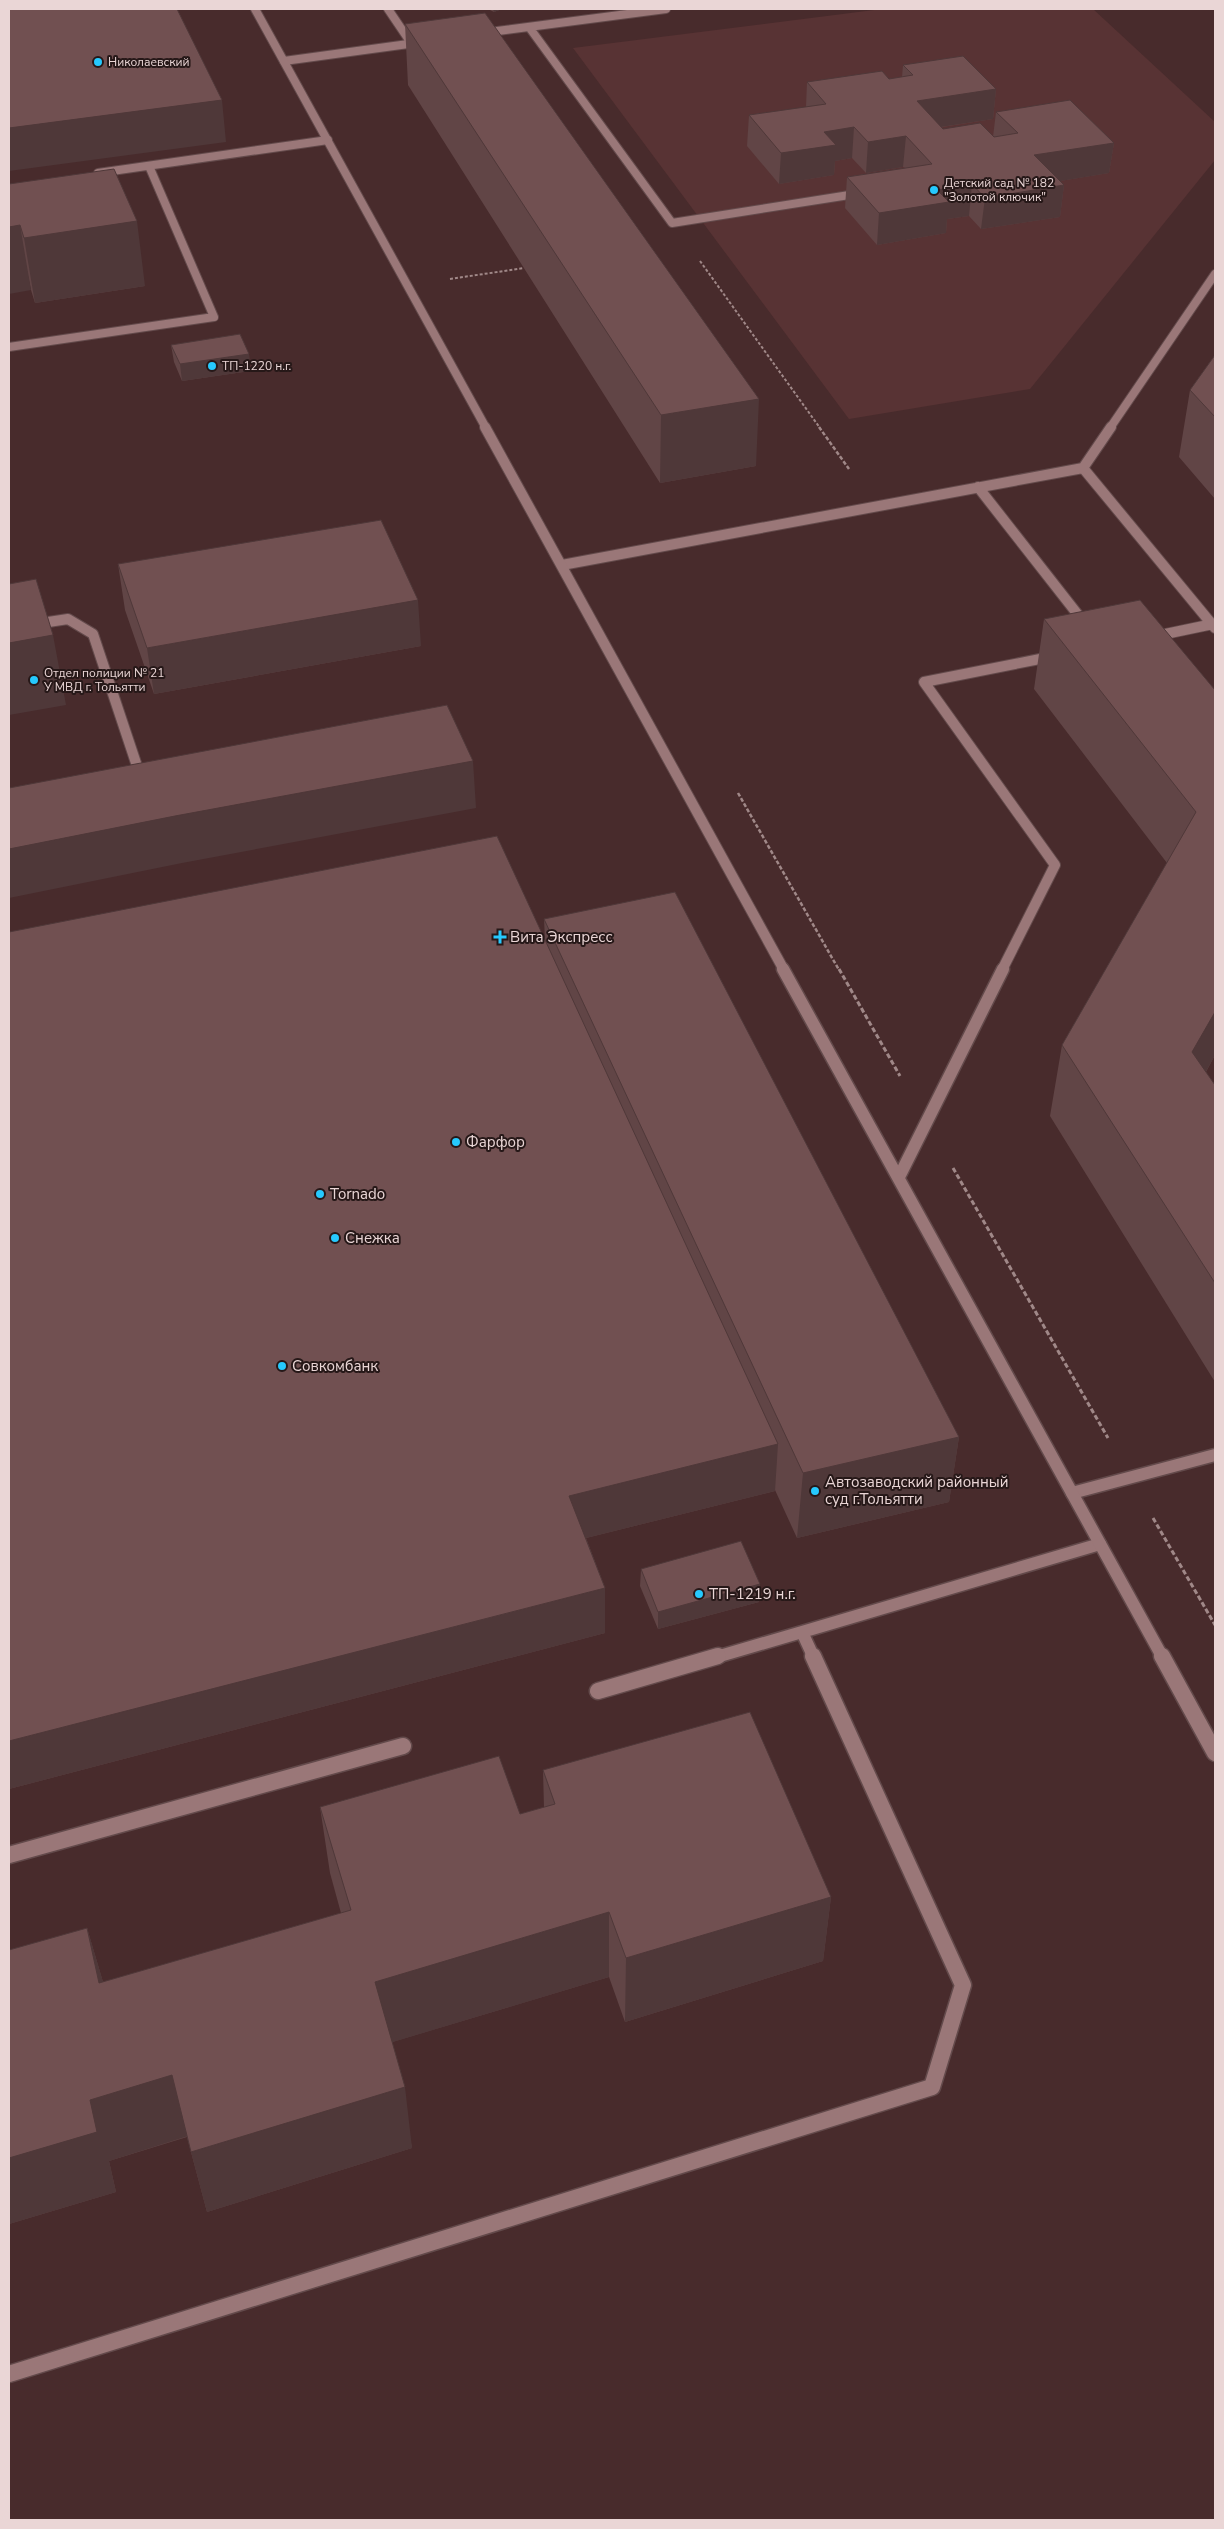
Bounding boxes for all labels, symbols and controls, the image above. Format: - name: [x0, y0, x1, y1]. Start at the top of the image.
- place label: Николаевский: [108, 54, 190, 70]
- marker: Николаевский: [92, 56, 104, 68]
- place label: Детский сад № 182 "Золотой ключик": [944, 175, 1054, 205]
- marker: Детский сад № 182 "Золотой ключик": [928, 184, 940, 196]
- place label: ТП-1220 н.г.: [222, 358, 291, 374]
- marker: ТП-1220 н.г.: [206, 360, 218, 372]
- place label: Отдел полиции № 21 У МВД г. Тольятти: [43, 665, 164, 695]
- marker: Отдел полиции № 21 У МВД г. Тольятти: [28, 674, 40, 686]
- place label: Вита Экспресс: [510, 927, 613, 947]
- marker: Вита Экспресс: [494, 931, 506, 943]
- place label: Фарфор: [466, 1132, 525, 1152]
- marker: Фарфор: [450, 1136, 462, 1148]
- place label: Tornado: [330, 1184, 385, 1204]
- marker: Tornado: [314, 1188, 326, 1200]
- place label: Снежка: [345, 1228, 400, 1248]
- marker: Снежка: [329, 1232, 341, 1244]
- place label: Совкомбанк: [292, 1356, 378, 1376]
- marker: Совкомбанк: [276, 1360, 288, 1372]
- place label: Автозаводский районный суд г.Тольятти: [825, 1472, 1008, 1509]
- marker: Автозаводский районный суд г.Тольятти: [809, 1485, 821, 1497]
- place label: ТП-1219 н.г.: [709, 1584, 796, 1604]
- marker: ТП-1219 н.г.: [693, 1588, 705, 1600]

